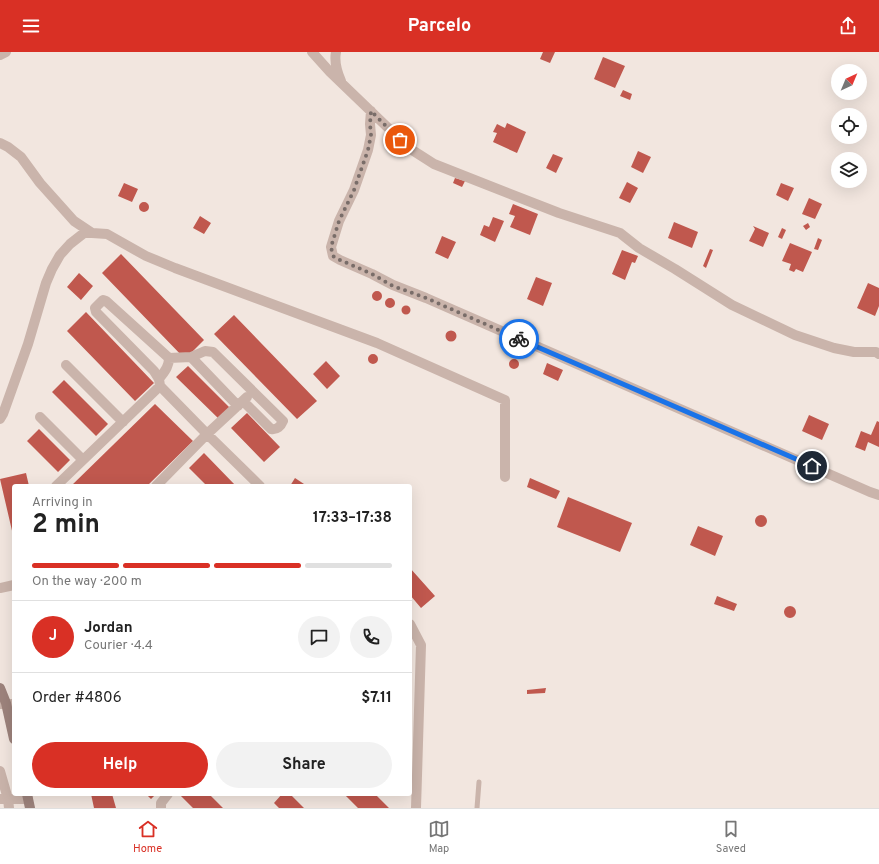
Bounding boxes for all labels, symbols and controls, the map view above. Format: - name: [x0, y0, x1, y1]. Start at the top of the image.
- icon: menu: [20, 15, 42, 37]
- text: Parcelo: [408, 15, 471, 38]
- icon: share: [837, 15, 859, 37]
- north arrow: [831, 64, 867, 100]
- map controls: [831, 64, 867, 188]
- button: locate: [831, 108, 867, 144]
- pin: [383, 123, 417, 157]
- icon: bag: [389, 129, 411, 151]
- button: layers: [831, 152, 867, 188]
- courier: [499, 319, 539, 359]
- icon: bike: [508, 328, 530, 350]
- pin: [795, 449, 829, 483]
- icon: home: [801, 455, 823, 477]
- text: Arriving in: [32, 495, 93, 511]
- text: 2 min: [32, 509, 100, 542]
- text: 17:33–17:38: [313, 509, 392, 528]
- text: On the way · 200 m: [32, 574, 142, 590]
- button: chat: [298, 616, 340, 658]
- button: phone: [350, 616, 392, 658]
- text: Jordan: [84, 619, 133, 638]
- text: J: [49, 627, 57, 646]
- text: Courier · 4.4: [84, 638, 153, 654]
- text: Order #4806: [32, 689, 122, 708]
- text: $7.11: [361, 689, 392, 708]
- button: Help: [32, 742, 208, 788]
- button: Share: [216, 742, 392, 788]
- tab: Home: [133, 818, 162, 856]
- tab: Map: [428, 818, 450, 856]
- tab: Saved: [716, 818, 746, 856]

